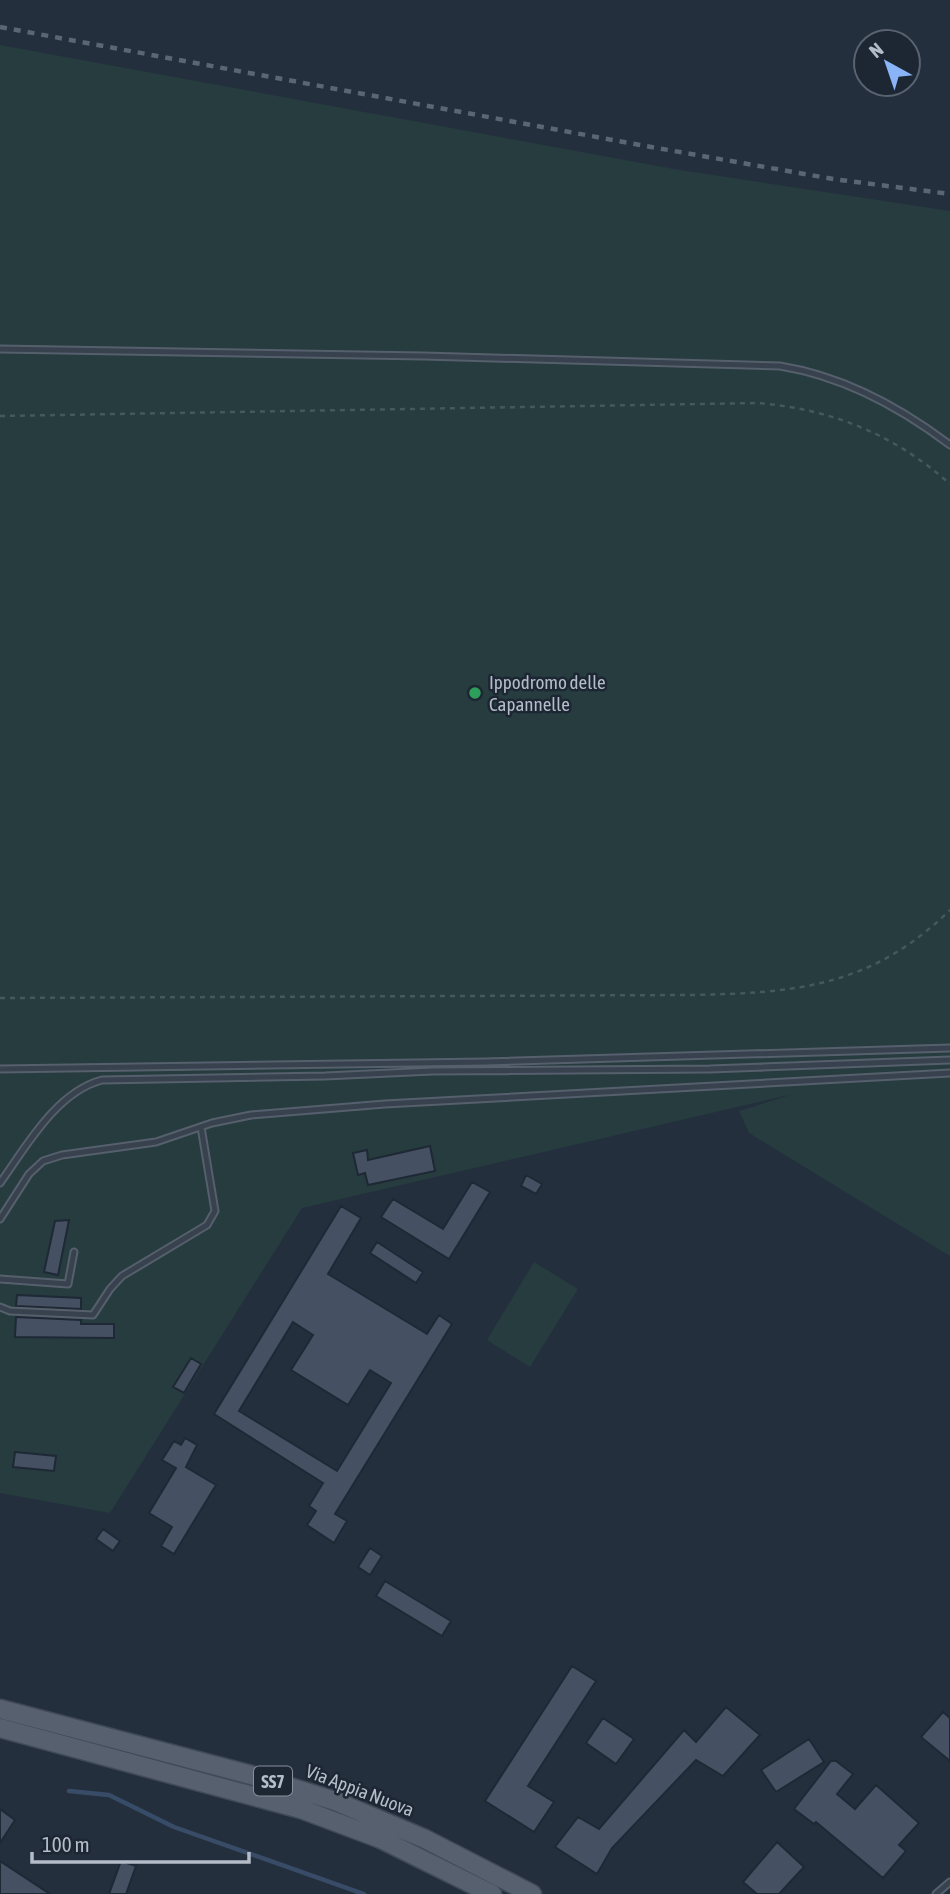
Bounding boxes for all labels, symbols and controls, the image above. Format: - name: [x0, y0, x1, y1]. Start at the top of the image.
- north arrow: [852, 28, 922, 98]
- text: N: [865, 38, 887, 62]
- place label: Ippodromo delle Capannelle: [489, 671, 606, 715]
- marker: Ippodromo delle Capannelle: [467, 685, 483, 701]
- street label: Via Appia Nuova: [303, 1759, 417, 1821]
- road number: SS7: [254, 1766, 292, 1796]
- scale bar: [32, 1820, 248, 1864]
- text: 100 m: [42, 1832, 90, 1856]

